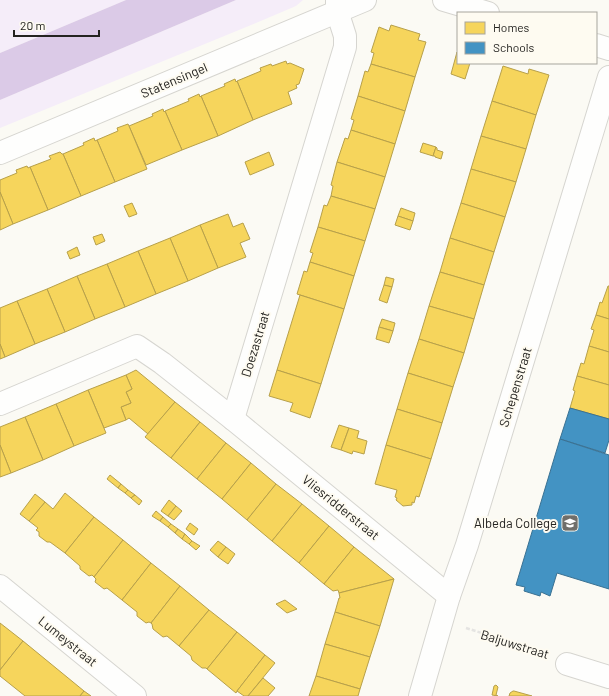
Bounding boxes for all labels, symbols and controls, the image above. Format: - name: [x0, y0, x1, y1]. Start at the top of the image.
- scale bar: [14, 12, 99, 38]
- legend: [457, 12, 597, 64]
- text: 20 m: [20, 18, 46, 32]
- text: Homes: [493, 20, 530, 34]
- text: Schools: [493, 40, 534, 54]
- street label: Statensingel: [138, 59, 210, 101]
- street label: Doezastraat: [237, 309, 273, 379]
- street label: Schepenstraat: [495, 345, 535, 429]
- street label: Vliesridderstraat: [299, 471, 383, 543]
- school or university icon: Albeda College: [560, 513, 580, 533]
- place label: Albeda College: [474, 515, 557, 531]
- street label: Lumeystraat: [35, 612, 101, 670]
- street label: Baljuwstraat: [479, 626, 551, 662]

